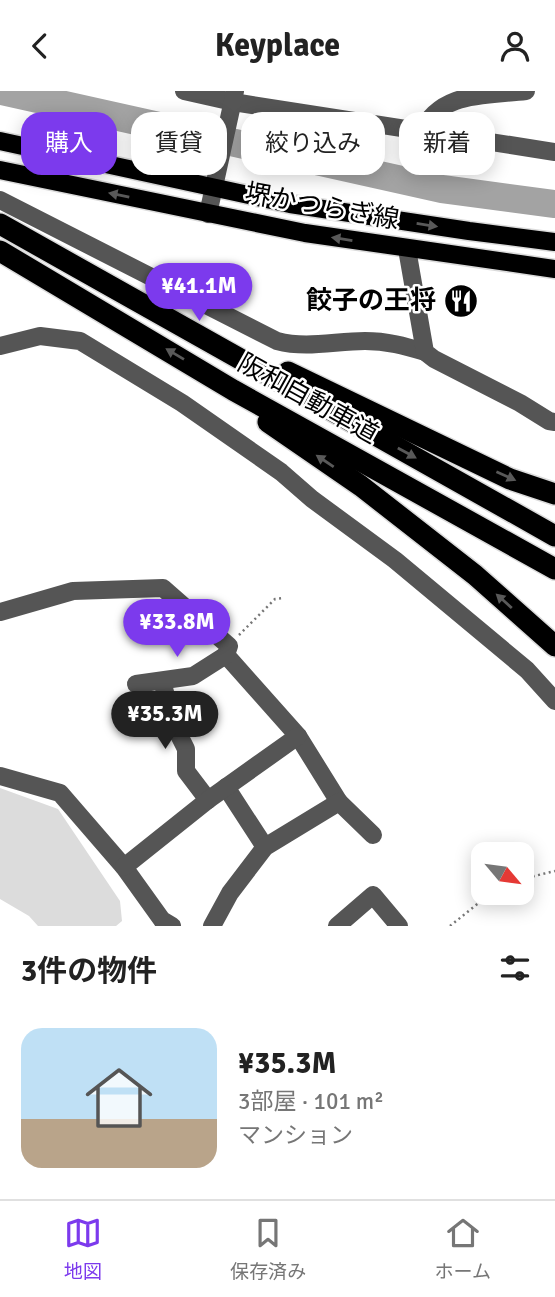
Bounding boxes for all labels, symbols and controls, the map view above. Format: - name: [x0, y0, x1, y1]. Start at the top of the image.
- text: Keyplace: [215, 26, 340, 65]
- icon: back: [21, 27, 59, 65]
- icon: person: [496, 27, 534, 65]
- chip: 購入: [21, 112, 117, 175]
- chip: 賃貸: [131, 112, 227, 175]
- chip: 絞り込み: [241, 112, 385, 175]
- chip: 新着: [399, 112, 495, 175]
- street label: 堺かつらぎ線: [242, 178, 402, 236]
- one-way arrow: [108, 189, 130, 200]
- one-way arrow: [417, 220, 439, 231]
- one-way arrow: [331, 233, 353, 244]
- pin: ¥41.1M: [142, 264, 256, 323]
- text: ¥41.1M: [161, 271, 237, 300]
- restaurant icon: 餃子の王将: [442, 282, 480, 320]
- place label: 餃子の王将: [306, 285, 436, 317]
- street label: 阪和自動車道: [232, 347, 384, 451]
- one-way arrow: [165, 348, 184, 361]
- one-way arrow: [397, 447, 417, 459]
- one-way arrow: [315, 455, 334, 468]
- one-way arrow: [495, 471, 516, 482]
- one-way arrow: [495, 593, 513, 609]
- pin: ¥33.8M: [120, 599, 234, 659]
- text: ¥33.8M: [139, 607, 215, 636]
- pin: ¥35.3M: [108, 691, 222, 751]
- text: ¥35.3M: [127, 699, 203, 728]
- north arrow: [471, 842, 534, 905]
- map controls: [471, 842, 534, 905]
- icon: filters: [496, 949, 534, 987]
- text: 3件の物件: [21, 953, 157, 990]
- text: ¥35.3M: [238, 1045, 336, 1082]
- icon: home: [77, 1056, 161, 1140]
- text: 3部屋 · 101 m²: [238, 1087, 384, 1116]
- text: マンション: [238, 1121, 353, 1150]
- tab: 地図: [64, 1214, 102, 1284]
- tab: 保存済み: [230, 1214, 306, 1284]
- tab: ホーム: [434, 1214, 491, 1284]

